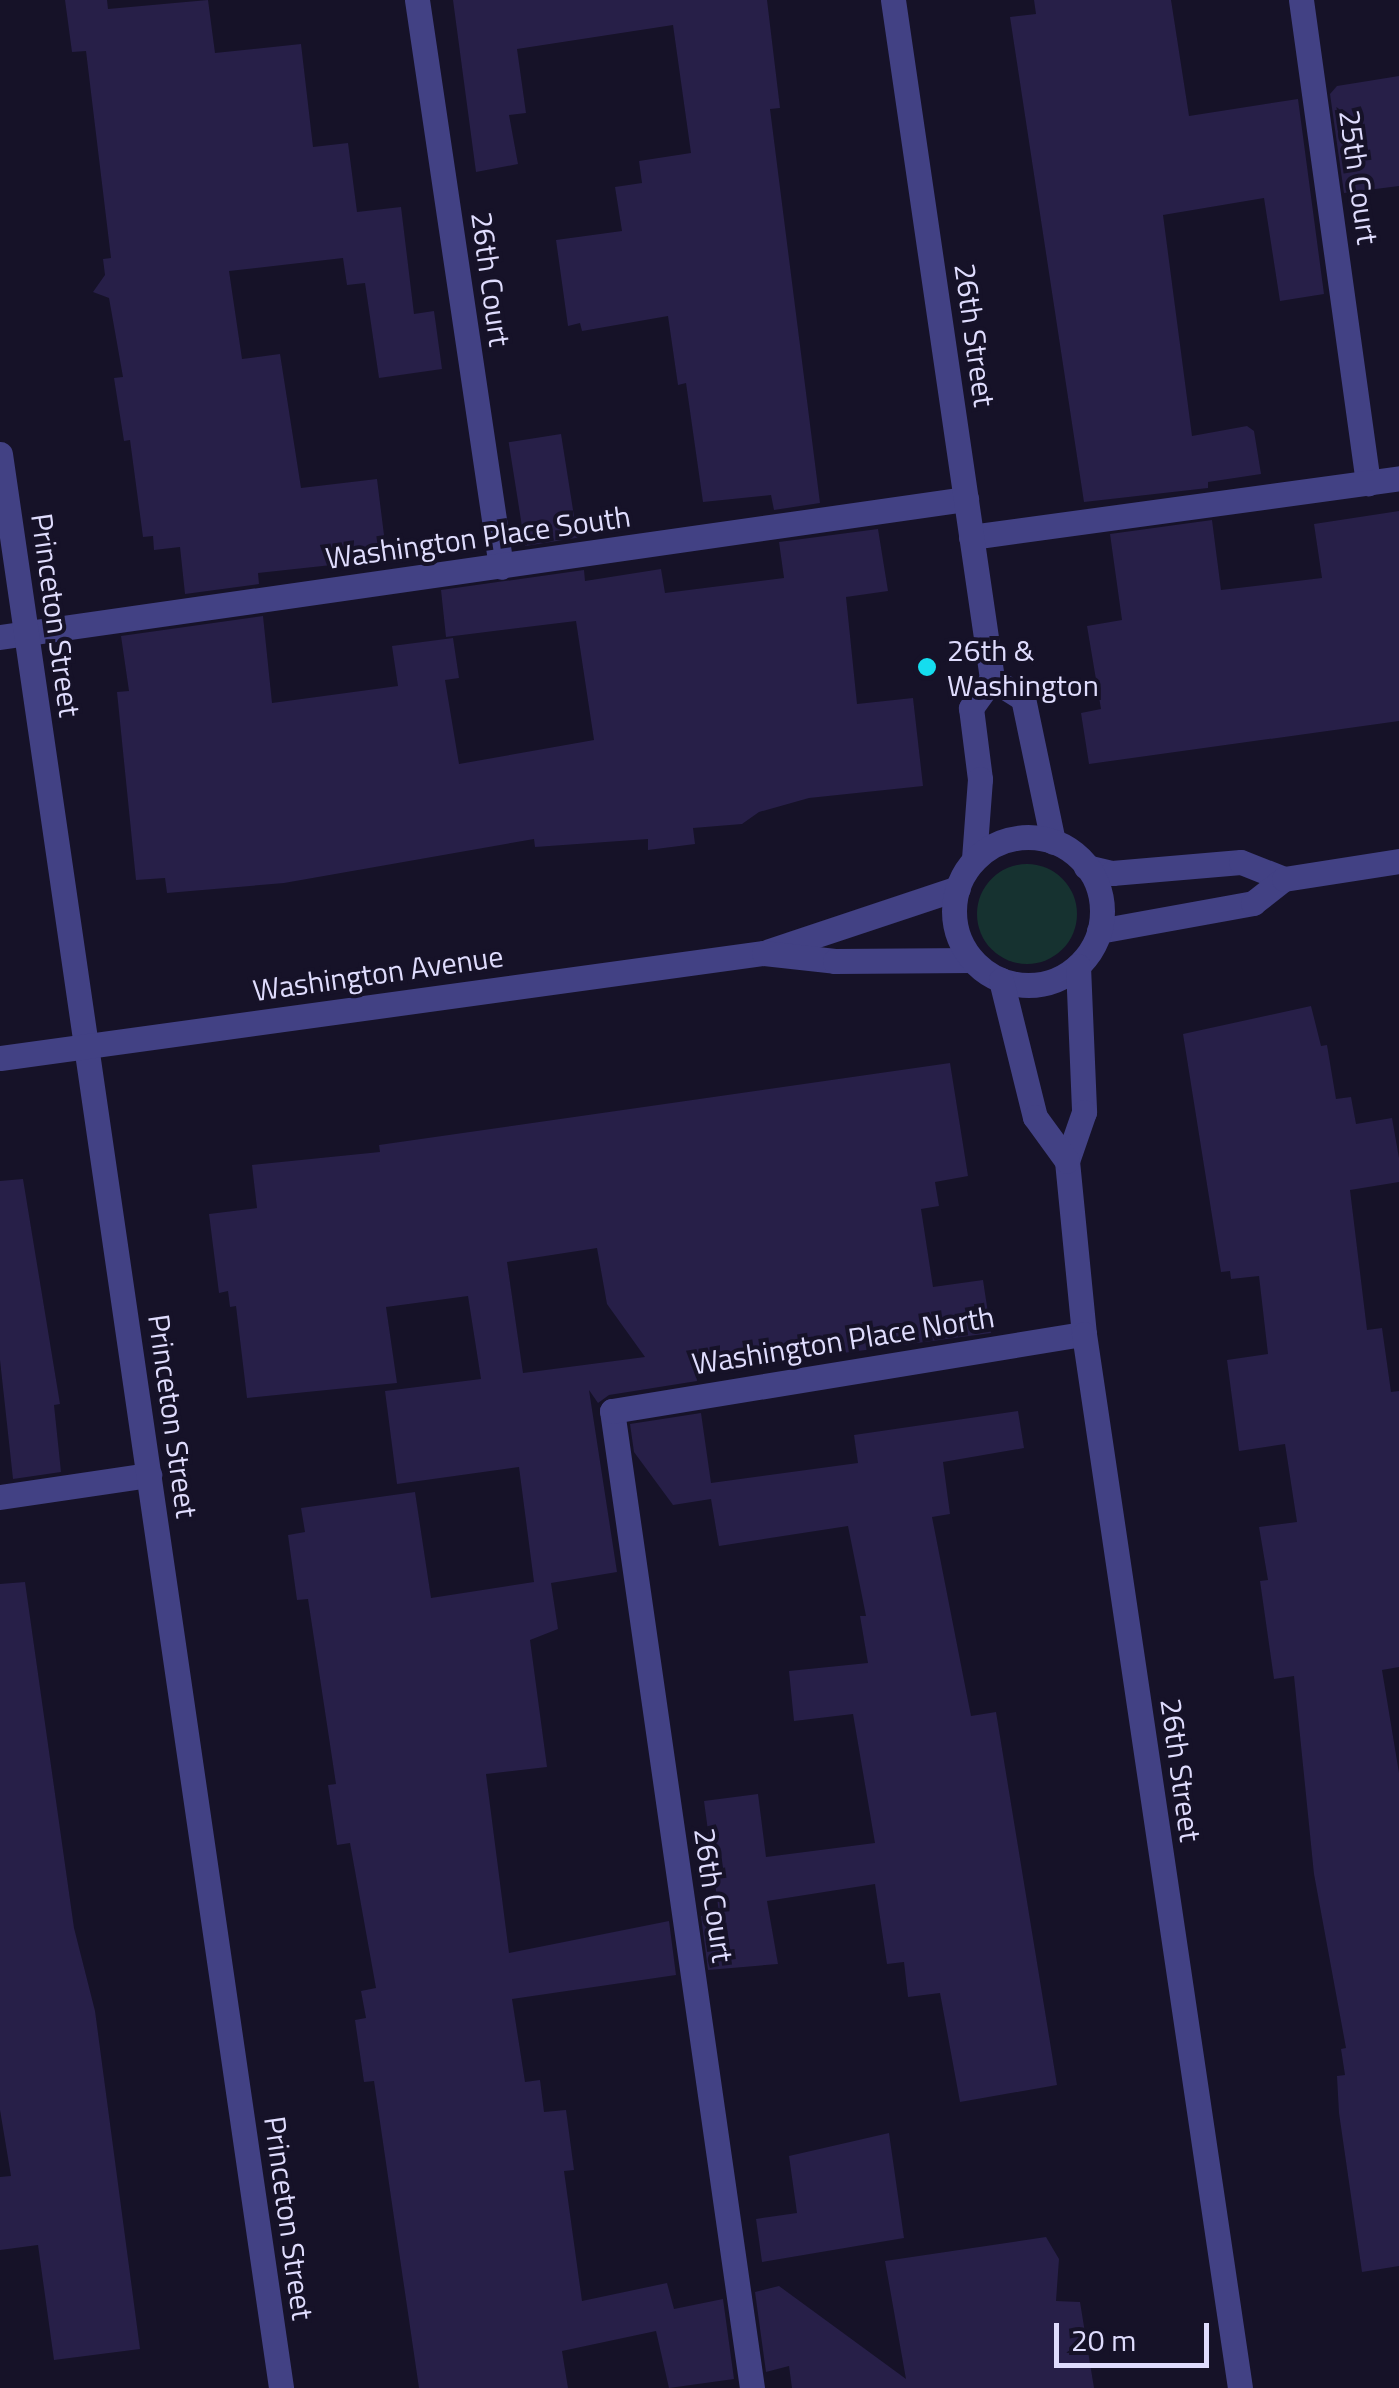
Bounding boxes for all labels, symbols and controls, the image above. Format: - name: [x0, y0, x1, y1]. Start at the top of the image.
- street label: 25th Court: [1332, 107, 1386, 247]
- street label: 26th Court: [464, 209, 518, 349]
- street label: 26th Street: [947, 261, 1003, 409]
- street label: Washington Place South: [323, 498, 633, 576]
- street label: Princeton Street: [24, 511, 88, 719]
- place label: 26th & Washington: [947, 632, 1099, 702]
- marker: 26th & Washington: [916, 656, 938, 678]
- street label: Washington Avenue: [251, 938, 505, 1008]
- street label: Washington Place North: [689, 1298, 997, 1382]
- street label: Princeton Street: [141, 1312, 205, 1520]
- street label: 26th Street: [1153, 1696, 1209, 1844]
- street label: 26th Court: [687, 1825, 741, 1965]
- street label: Princeton Street: [257, 2114, 321, 2322]
- scale bar: [1059, 2303, 1214, 2365]
- text: 20 m: [1071, 2317, 1136, 2363]

